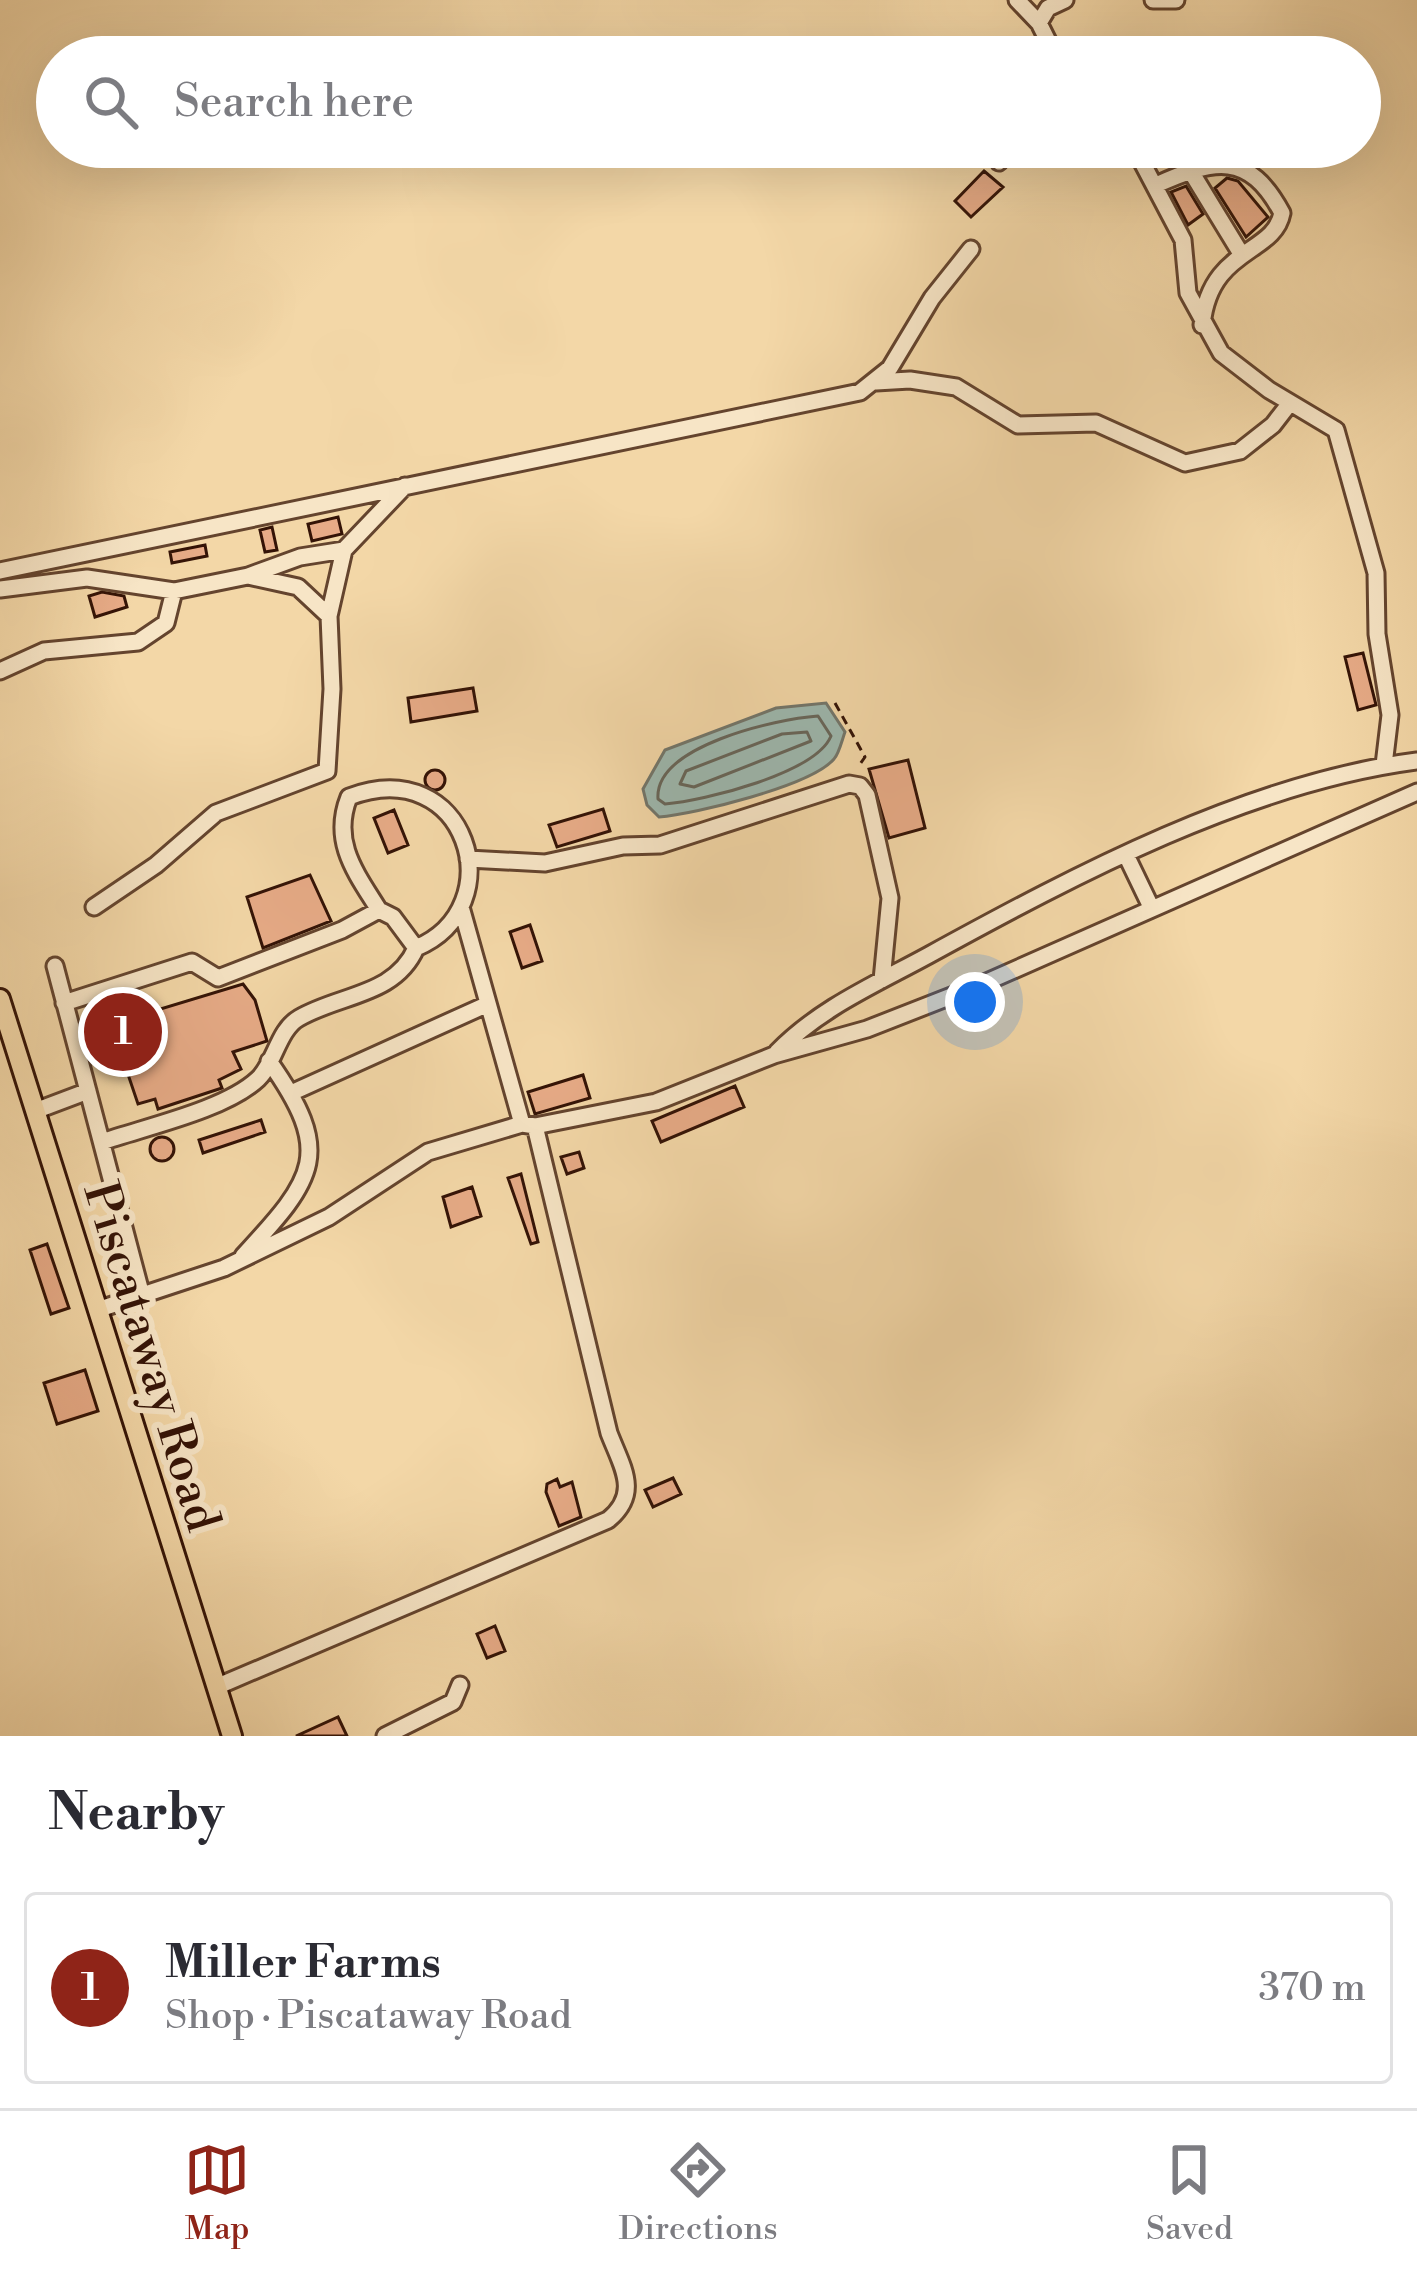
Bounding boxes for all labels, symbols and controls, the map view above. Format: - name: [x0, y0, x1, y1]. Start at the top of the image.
- search box: [36, 36, 1381, 168]
- icon: search: [78, 69, 144, 135]
- text: Search here: [174, 74, 414, 131]
- your location: [945, 972, 1005, 1032]
- pin: 1: [84, 987, 162, 1077]
- street label: Piscataway Road: [69, 1175, 232, 1539]
- text: Nearby: [48, 1782, 224, 1846]
- text: Miller Farms: [165, 1935, 441, 1992]
- text: 1: [81, 1964, 99, 2013]
- text: 370 m: [1258, 1964, 1366, 2013]
- text: Shop · Piscataway Road: [165, 1992, 572, 2041]
- tab: Map: [184, 2137, 250, 2250]
- tab: Directions: [619, 2137, 778, 2250]
- tab: Saved: [1146, 2137, 1233, 2250]

